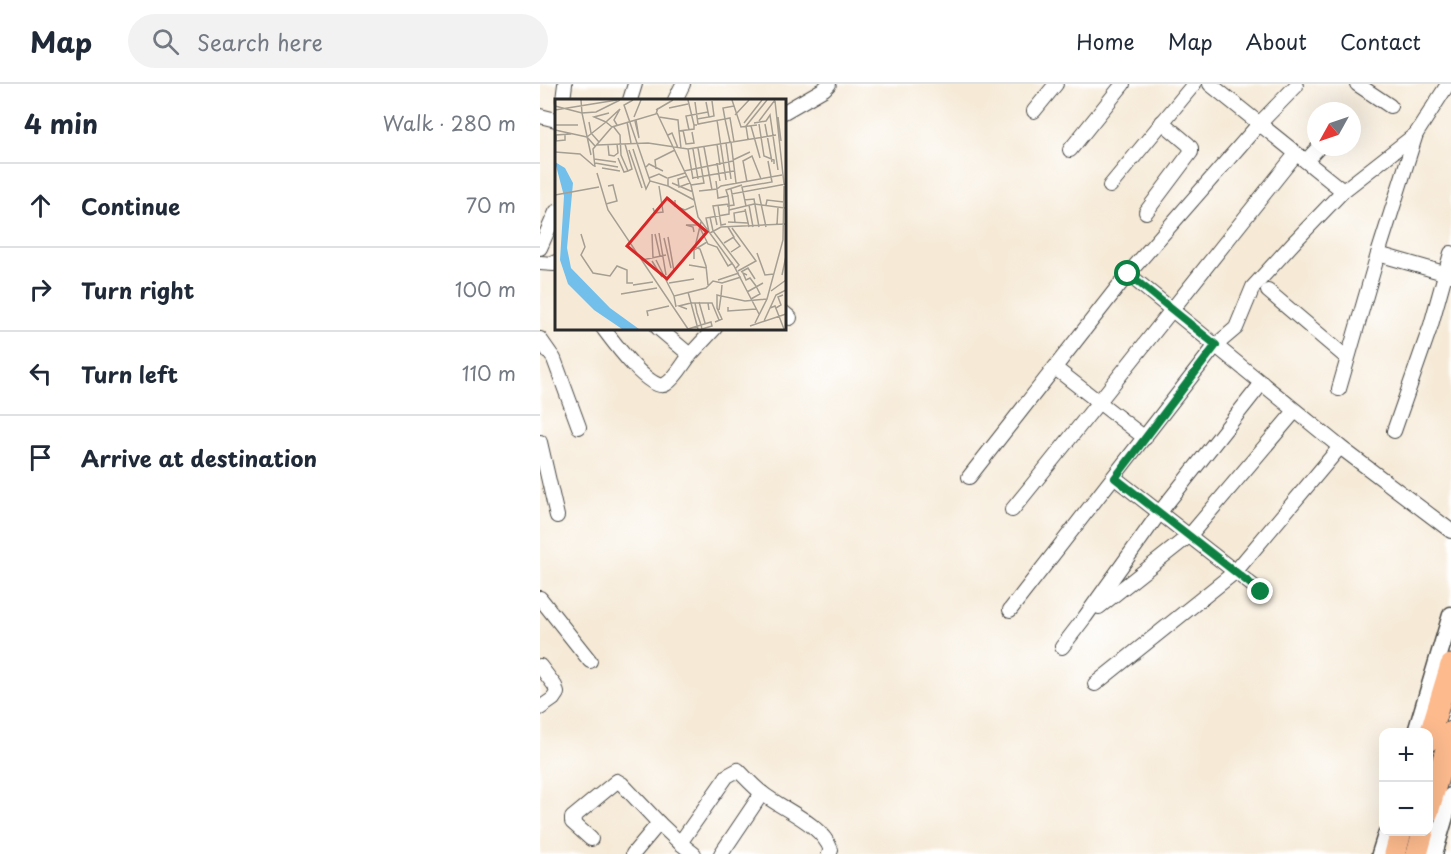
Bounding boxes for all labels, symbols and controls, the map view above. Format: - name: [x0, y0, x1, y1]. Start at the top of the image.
- search box: [128, 14, 548, 68]
- text: Map: [30, 20, 92, 63]
- icon: search: [149, 25, 182, 58]
- text: Search here: [197, 25, 323, 58]
- text: Home: [1076, 25, 1135, 57]
- text: Map: [1168, 25, 1213, 57]
- text: About: [1246, 25, 1307, 57]
- text: Contact: [1340, 25, 1421, 57]
- inset map: [555, 99, 786, 330]
- north arrow: [1307, 102, 1361, 156]
- text: 4 min: [24, 104, 98, 143]
- text: Walk · 280 m: [383, 108, 516, 138]
- icon: ahead: [24, 189, 57, 222]
- text: Continue: [81, 189, 180, 222]
- text: 70 m: [466, 190, 516, 220]
- route start: [1114, 260, 1140, 286]
- icon: right: [24, 273, 57, 306]
- text: Turn right: [81, 273, 194, 306]
- text: 100 m: [455, 274, 516, 304]
- icon: left: [24, 357, 57, 390]
- text: Turn left: [81, 357, 178, 390]
- text: 110 m: [462, 358, 516, 388]
- icon: arrive: [24, 441, 57, 474]
- text: Arrive at destination: [81, 441, 317, 474]
- route end: [1247, 578, 1273, 604]
- map controls: [1379, 728, 1433, 836]
- button: +: [1379, 728, 1433, 782]
- button: −: [1379, 782, 1433, 836]

